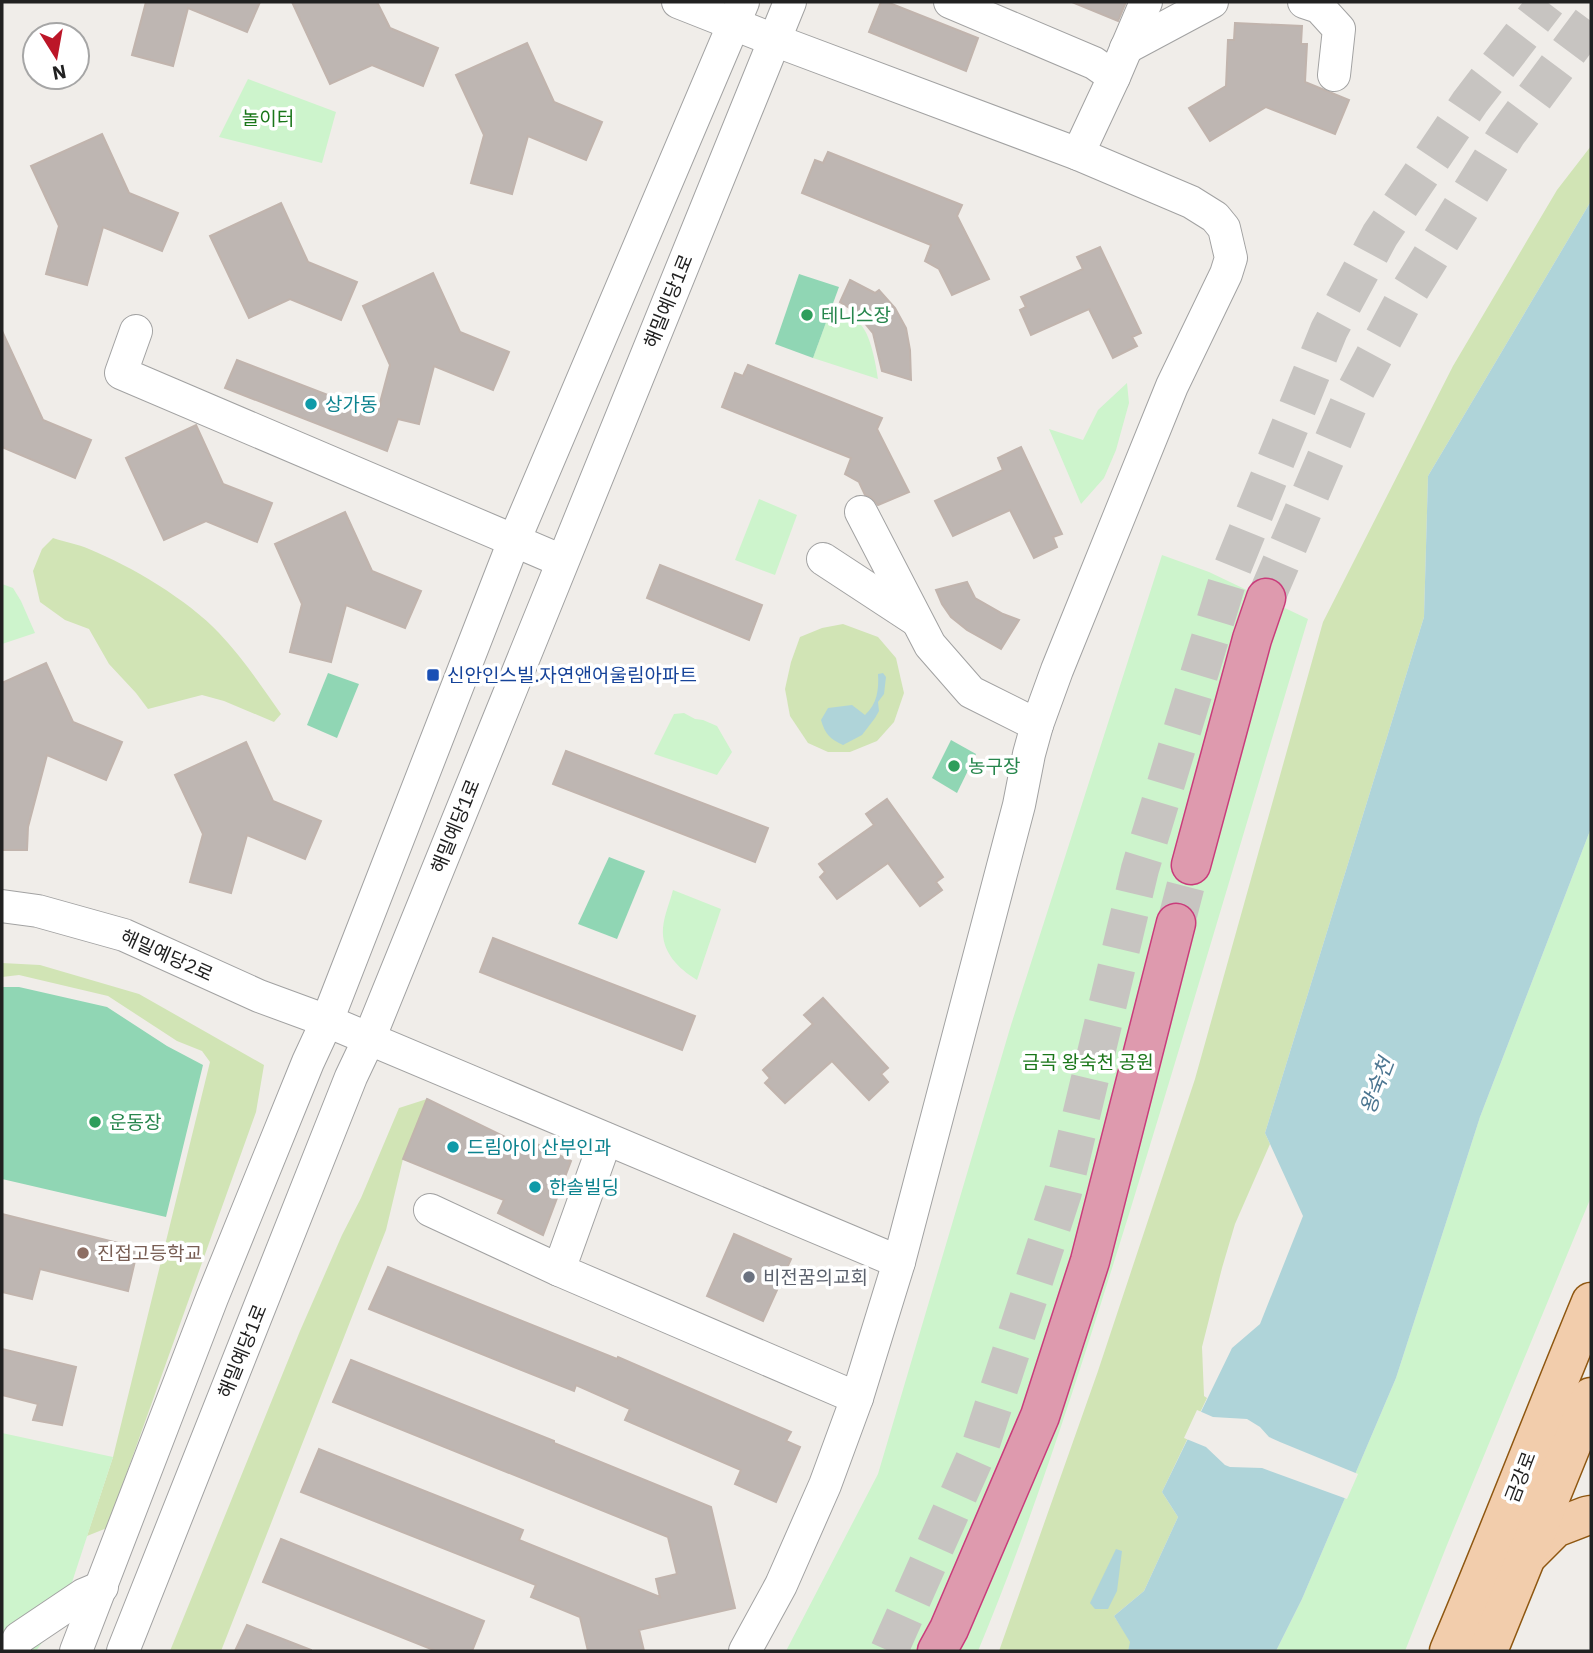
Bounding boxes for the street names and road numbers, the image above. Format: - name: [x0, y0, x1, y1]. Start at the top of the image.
- street label: 해밀예당1로: [638, 251, 698, 351]
- street label: 해밀예당1로: [425, 776, 485, 876]
- street label: 해밀예당2로: [117, 924, 217, 986]
- street label: 해밀예당1로: [212, 1301, 272, 1401]
- street label: 금강로: [1499, 1448, 1541, 1506]

